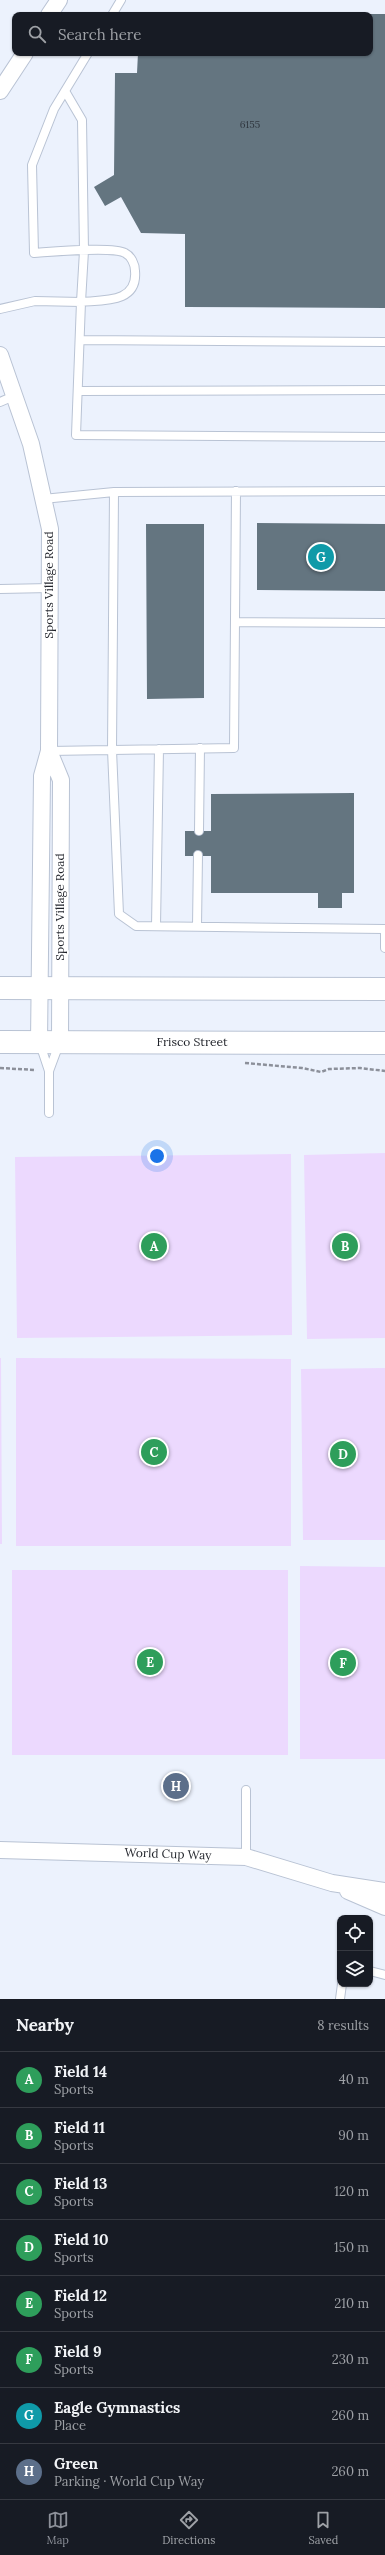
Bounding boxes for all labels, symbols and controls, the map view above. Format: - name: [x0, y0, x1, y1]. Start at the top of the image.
- search box: [12, 12, 373, 56]
- icon: search: [26, 23, 48, 45]
- text: Search here: [58, 25, 141, 44]
- house number: 6155: [240, 118, 260, 131]
- street label: Sports Village Road: [41, 531, 56, 639]
- pin: G: [308, 542, 334, 572]
- street label: Sports Village Road: [52, 853, 67, 961]
- street label: Frisco Street: [156, 1034, 228, 1049]
- your location: [147, 1146, 167, 1166]
- pin: A: [141, 1231, 167, 1261]
- pin: B: [332, 1231, 358, 1261]
- pin: C: [141, 1437, 167, 1467]
- pin: D: [330, 1439, 356, 1469]
- pin: E: [137, 1647, 163, 1677]
- pin: F: [330, 1648, 356, 1678]
- pin: H: [163, 1771, 189, 1801]
- street label: World Cup Way: [124, 1844, 212, 1863]
- map controls: [337, 1915, 373, 1987]
- button: locate: [337, 1915, 373, 1951]
- button: layers: [337, 1951, 373, 1987]
- text: Nearby: [16, 2014, 74, 2036]
- text: 8 results: [317, 2017, 369, 2034]
- text: Field 14: [54, 2062, 107, 2081]
- text: A: [25, 2071, 33, 2088]
- text: 40 m: [339, 2071, 369, 2088]
- text: Sports: [54, 2081, 93, 2098]
- text: Field 11: [54, 2118, 105, 2137]
- text: B: [25, 2127, 33, 2144]
- text: 90 m: [338, 2127, 369, 2144]
- text: Sports: [54, 2137, 93, 2154]
- text: Field 13: [54, 2174, 107, 2193]
- text: C: [25, 2183, 33, 2200]
- text: 120 m: [334, 2183, 369, 2200]
- text: Sports: [54, 2193, 93, 2210]
- text: Field 10: [54, 2230, 109, 2249]
- text: D: [24, 2239, 34, 2256]
- text: 150 m: [334, 2239, 369, 2256]
- text: Sports: [54, 2249, 93, 2266]
- text: Field 12: [54, 2286, 107, 2305]
- text: E: [25, 2295, 33, 2312]
- text: 210 m: [334, 2295, 369, 2312]
- text: Sports: [54, 2305, 93, 2322]
- text: Field 9: [54, 2342, 102, 2361]
- text: F: [25, 2351, 33, 2368]
- text: 230 m: [332, 2351, 369, 2368]
- text: Sports: [54, 2361, 93, 2378]
- text: Eagle Gymnastics: [54, 2398, 180, 2417]
- text: G: [24, 2407, 34, 2424]
- text: 260 m: [331, 2407, 369, 2424]
- text: Place: [54, 2417, 86, 2434]
- text: Green: [54, 2454, 98, 2473]
- text: H: [24, 2463, 34, 2480]
- text: 260 m: [331, 2463, 369, 2480]
- text: Parking · World Cup Way: [54, 2473, 204, 2490]
- tab: Map: [47, 2509, 69, 2547]
- tab: Directions: [162, 2509, 215, 2547]
- tab: Saved: [309, 2509, 338, 2547]

